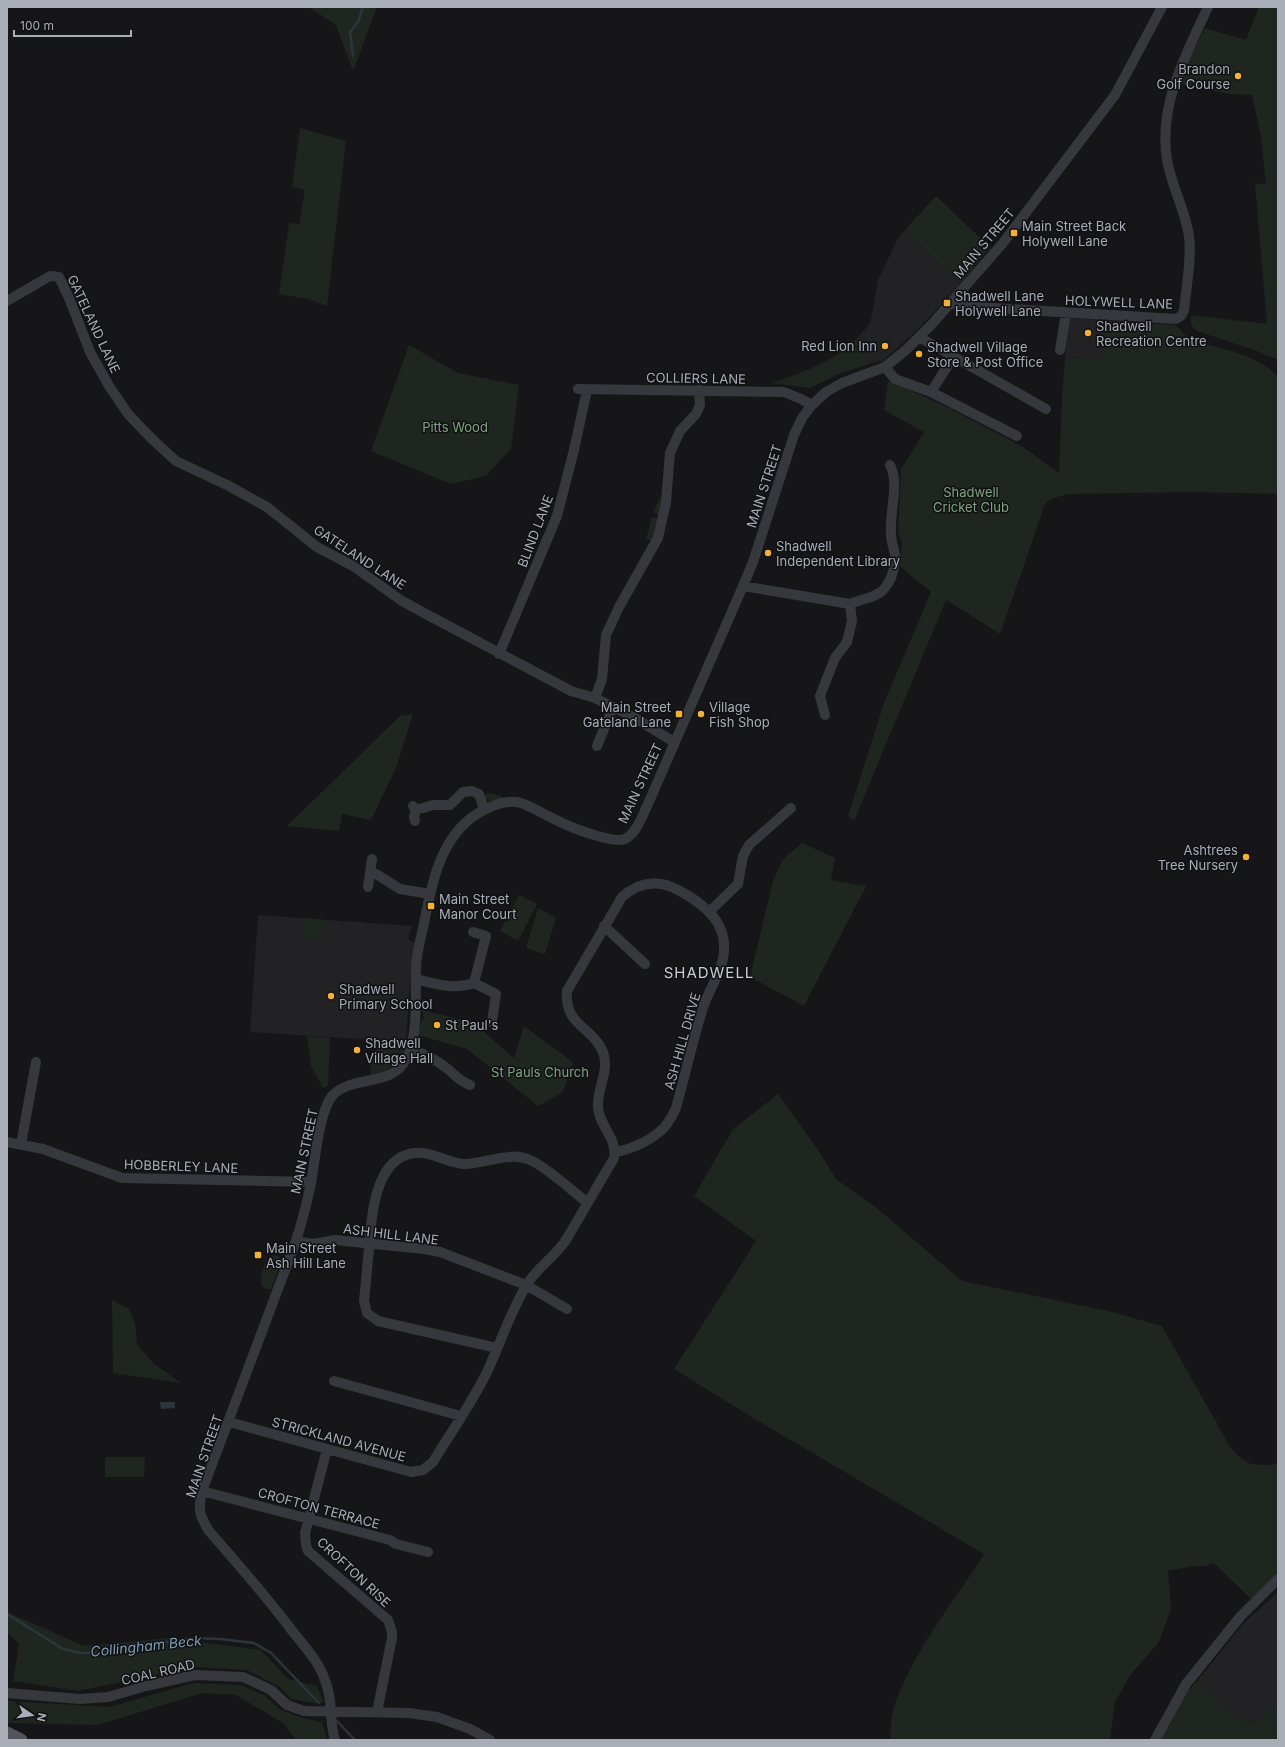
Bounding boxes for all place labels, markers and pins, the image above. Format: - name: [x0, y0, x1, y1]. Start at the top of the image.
- place label: Brandon Golf Course: [1157, 61, 1230, 92]
- marker: Brandon Golf Course: [1233, 71, 1243, 81]
- place label: Main Street Back Holywell Lane: [1022, 218, 1126, 249]
- marker: Main Street Back Holywell Lane: [1009, 228, 1019, 238]
- place label: Shadwell Lane Holywell Lane: [955, 288, 1044, 319]
- marker: Shadwell Lane Holywell Lane: [942, 298, 952, 308]
- place label: Shadwell Recreation Centre: [1096, 318, 1207, 349]
- marker: Shadwell Recreation Centre: [1083, 328, 1093, 338]
- place label: Red Lion Inn: [801, 338, 877, 354]
- place label: Shadwell Village Store & Post Office: [927, 339, 1043, 370]
- marker: Red Lion Inn: [880, 341, 890, 351]
- marker: Shadwell Village Store & Post Office: [914, 349, 924, 359]
- place label: Shadwell Independent Library: [776, 538, 900, 569]
- marker: Shadwell Independent Library: [763, 548, 773, 558]
- place label: Main Street Gateland Lane: [583, 699, 671, 730]
- place label: Village Fish Shop: [709, 699, 770, 730]
- marker: Main Street Gateland Lane: [674, 709, 684, 719]
- marker: Village Fish Shop: [696, 709, 706, 719]
- place label: Ashtrees Tree Nursery: [1158, 842, 1238, 873]
- marker: Ashtrees Tree Nursery: [1241, 852, 1251, 862]
- place label: Main Street Manor Court: [439, 891, 516, 922]
- marker: Main Street Manor Court: [426, 901, 436, 911]
- place label: Shadwell Primary School: [339, 981, 433, 1012]
- marker: Shadwell Primary School: [326, 991, 336, 1001]
- place label: St Paul's: [445, 1017, 499, 1033]
- marker: St Paul's: [432, 1020, 442, 1030]
- place label: Shadwell Village Hall: [365, 1035, 433, 1066]
- marker: Shadwell Village Hall: [352, 1045, 362, 1055]
- place label: Main Street Ash Hill Lane: [266, 1240, 346, 1271]
- marker: Main Street Ash Hill Lane: [253, 1250, 263, 1260]

